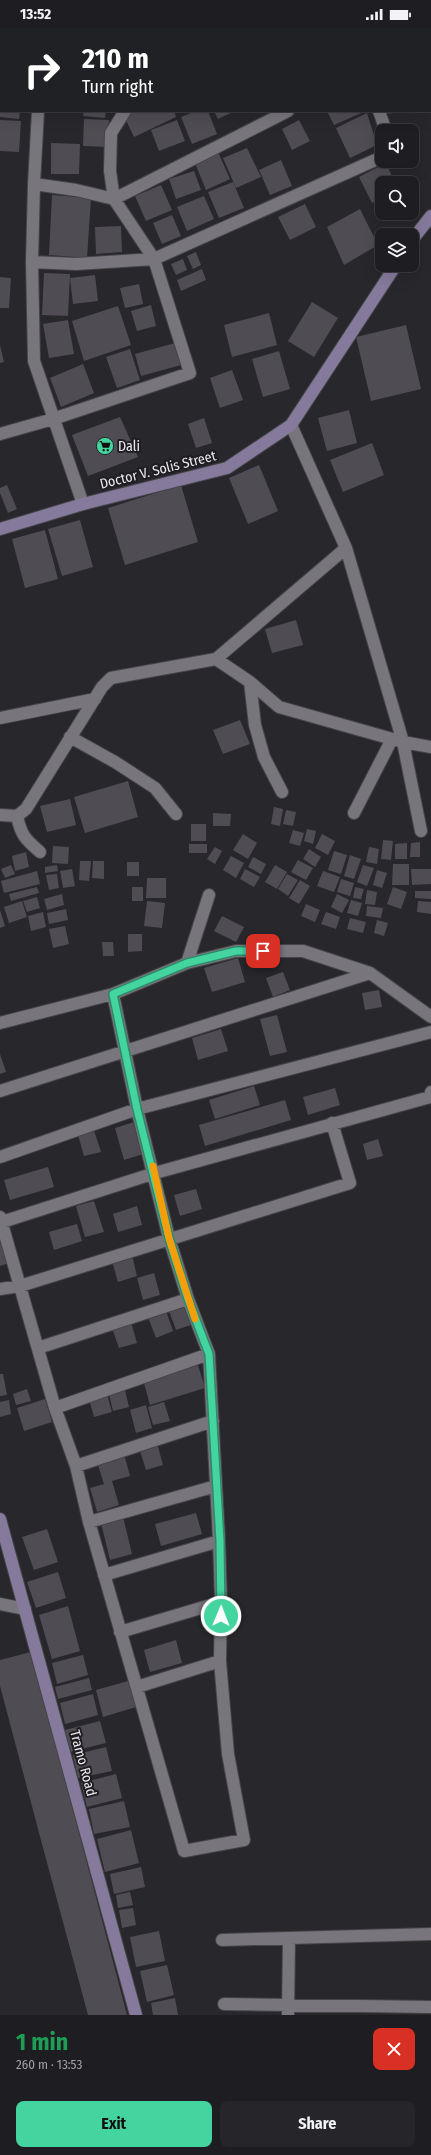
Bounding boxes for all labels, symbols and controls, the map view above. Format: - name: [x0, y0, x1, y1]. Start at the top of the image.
- text: 13:52: [20, 5, 51, 23]
- text: 210 m: [82, 42, 149, 75]
- icon: right: [16, 44, 68, 96]
- text: Turn right: [82, 76, 154, 98]
- map controls: [375, 124, 419, 272]
- button: sound: [375, 124, 419, 168]
- button: search: [375, 176, 419, 220]
- button: layers: [375, 228, 419, 272]
- supermarket icon: Dali: [95, 436, 115, 456]
- place label: Dali: [118, 438, 140, 455]
- street label: Doctor V. Solis Street: [98, 447, 218, 493]
- pin: [246, 934, 280, 968]
- icon: arrive: [252, 940, 274, 962]
- position arrow: [200, 1595, 242, 1637]
- street label: Tramo Road: [66, 1728, 100, 1798]
- text: 1 min: [16, 2028, 68, 2056]
- button: close: [373, 2028, 415, 2070]
- text: 260 m · 13:53: [16, 2057, 82, 2072]
- button: Exit: [16, 2101, 212, 2147]
- button: Share: [220, 2101, 415, 2147]

